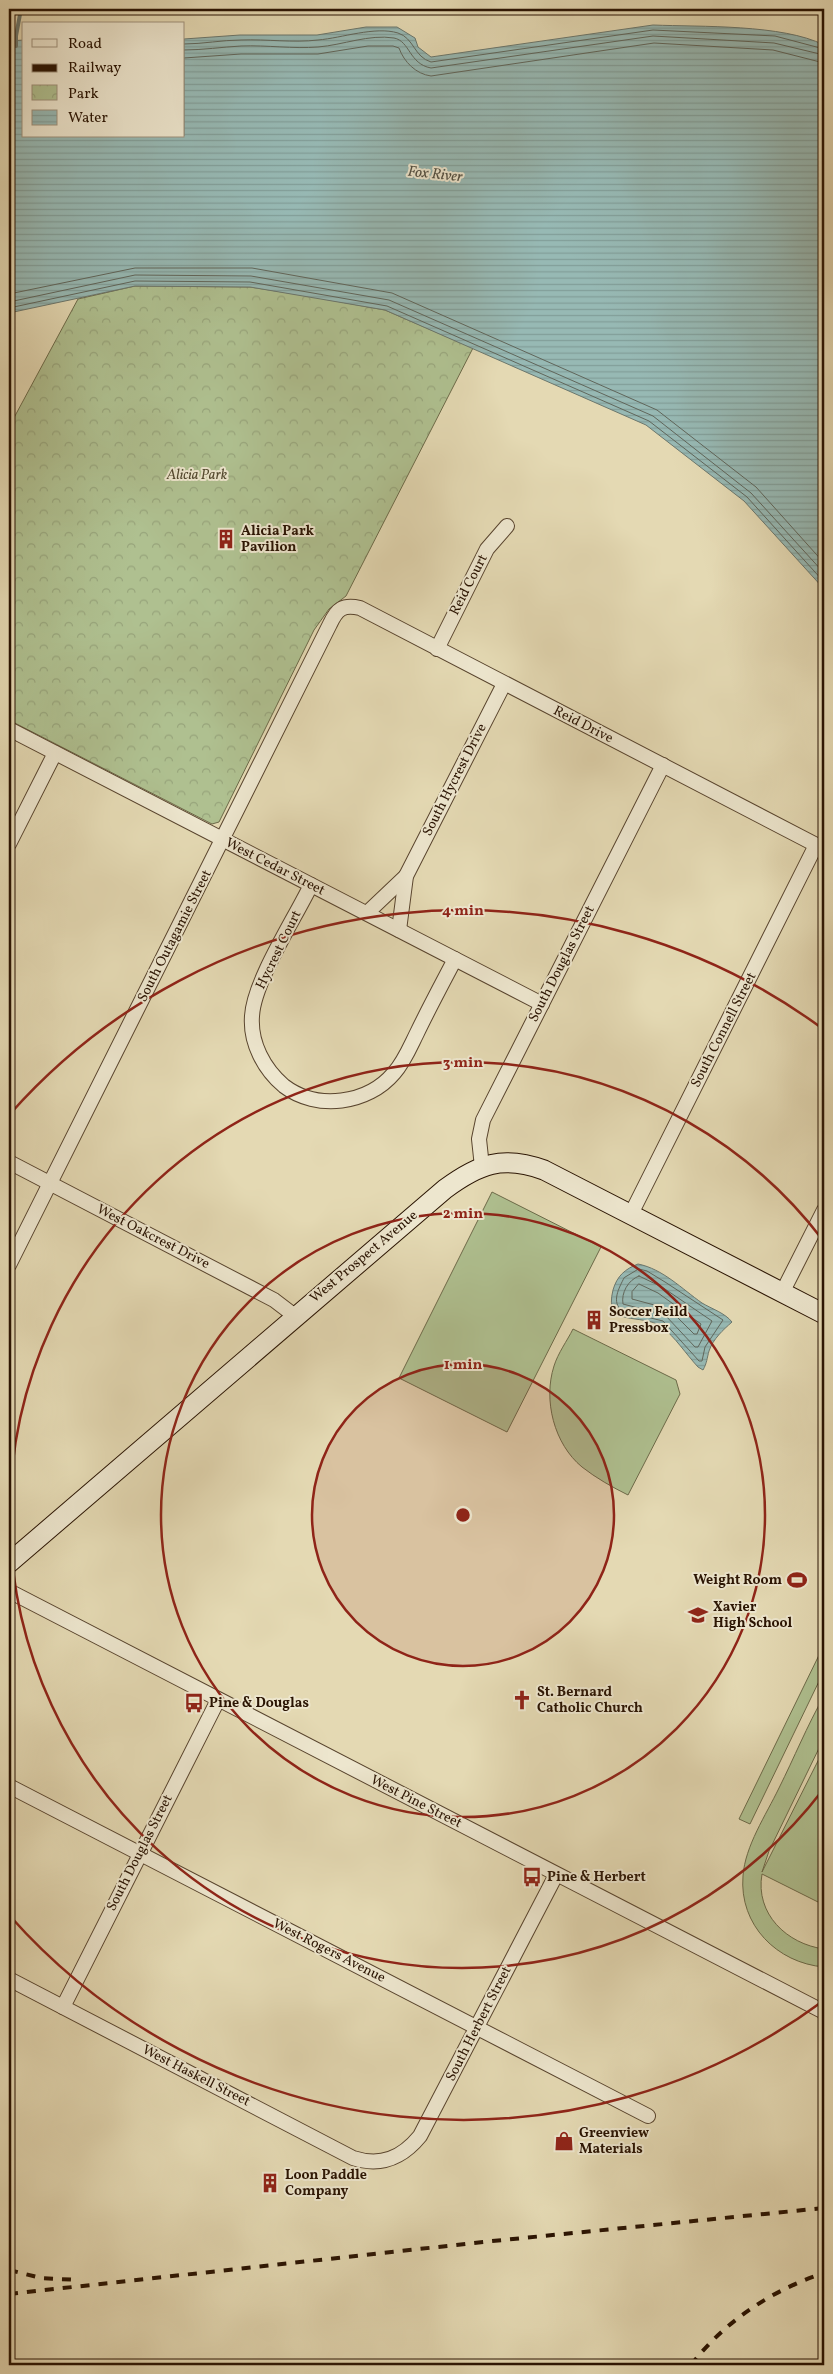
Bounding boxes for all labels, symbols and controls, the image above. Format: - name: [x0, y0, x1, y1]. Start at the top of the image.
- legend: [22, 22, 185, 138]
- text: Road: [68, 34, 102, 55]
- text: Railway: [68, 58, 121, 79]
- text: Park: [68, 84, 99, 105]
- text: Water: [68, 108, 108, 129]
- water label: Fox River: [406, 162, 464, 188]
- park label: Alicia Park: [166, 466, 228, 485]
- place label: Alicia Park Pavilion: [241, 522, 315, 557]
- building icon: Alicia Park Pavilion: [215, 528, 237, 550]
- street label: Reid Court: [446, 551, 493, 619]
- street label: Reid Drive: [550, 702, 617, 748]
- street label: South Hycrest Drive: [418, 720, 492, 839]
- street label: West Cedar Street: [222, 834, 328, 900]
- street label: South Outagamie Street: [133, 867, 217, 1005]
- text: 4 min: [442, 901, 484, 922]
- street label: South Douglas Street: [524, 902, 600, 1026]
- street label: Hycrest Court: [252, 907, 306, 993]
- street label: South Connell Street: [687, 969, 761, 1091]
- text: 3 min: [443, 1053, 483, 1074]
- street label: West Oakcrest Drive: [93, 1200, 213, 1274]
- text: 2 min: [443, 1204, 483, 1225]
- street label: West Prospect Avenue: [306, 1206, 422, 1308]
- place label: Soccer Feild Pressbox: [609, 1303, 688, 1338]
- building icon: Soccer Feild Pressbox: [583, 1309, 605, 1331]
- text: 1 min: [444, 1355, 482, 1376]
- centre of rings: [454, 1506, 472, 1524]
- sports icon: Weight Room: [786, 1569, 808, 1591]
- place label: Weight Room: [693, 1571, 782, 1590]
- place label: Xavier High School: [713, 1598, 792, 1633]
- school or university icon: Xavier High School: [687, 1604, 709, 1626]
- place label: St. Bernard Catholic Church: [537, 1683, 643, 1718]
- church icon: St. Bernard Catholic Church: [511, 1689, 533, 1711]
- bus stop icon: Pine & Douglas: [183, 1692, 205, 1714]
- place label: Pine & Douglas: [209, 1694, 309, 1713]
- street label: West Pine Street: [367, 1771, 465, 1833]
- street label: South Douglas Street: [102, 1791, 178, 1915]
- bus stop icon: Pine & Herbert: [521, 1866, 543, 1888]
- place label: Pine & Herbert: [547, 1868, 646, 1887]
- street label: West Rogers Avenue: [269, 1914, 389, 1988]
- street label: South Herbert Street: [442, 1963, 516, 2085]
- street label: West Haskell Street: [139, 2041, 253, 2111]
- place label: Greenview Materials: [579, 2124, 649, 2159]
- shop icon: Greenview Materials: [553, 2130, 575, 2152]
- place label: Loon Paddle Company: [285, 2166, 367, 2201]
- building icon: Loon Paddle Company: [259, 2172, 281, 2194]

